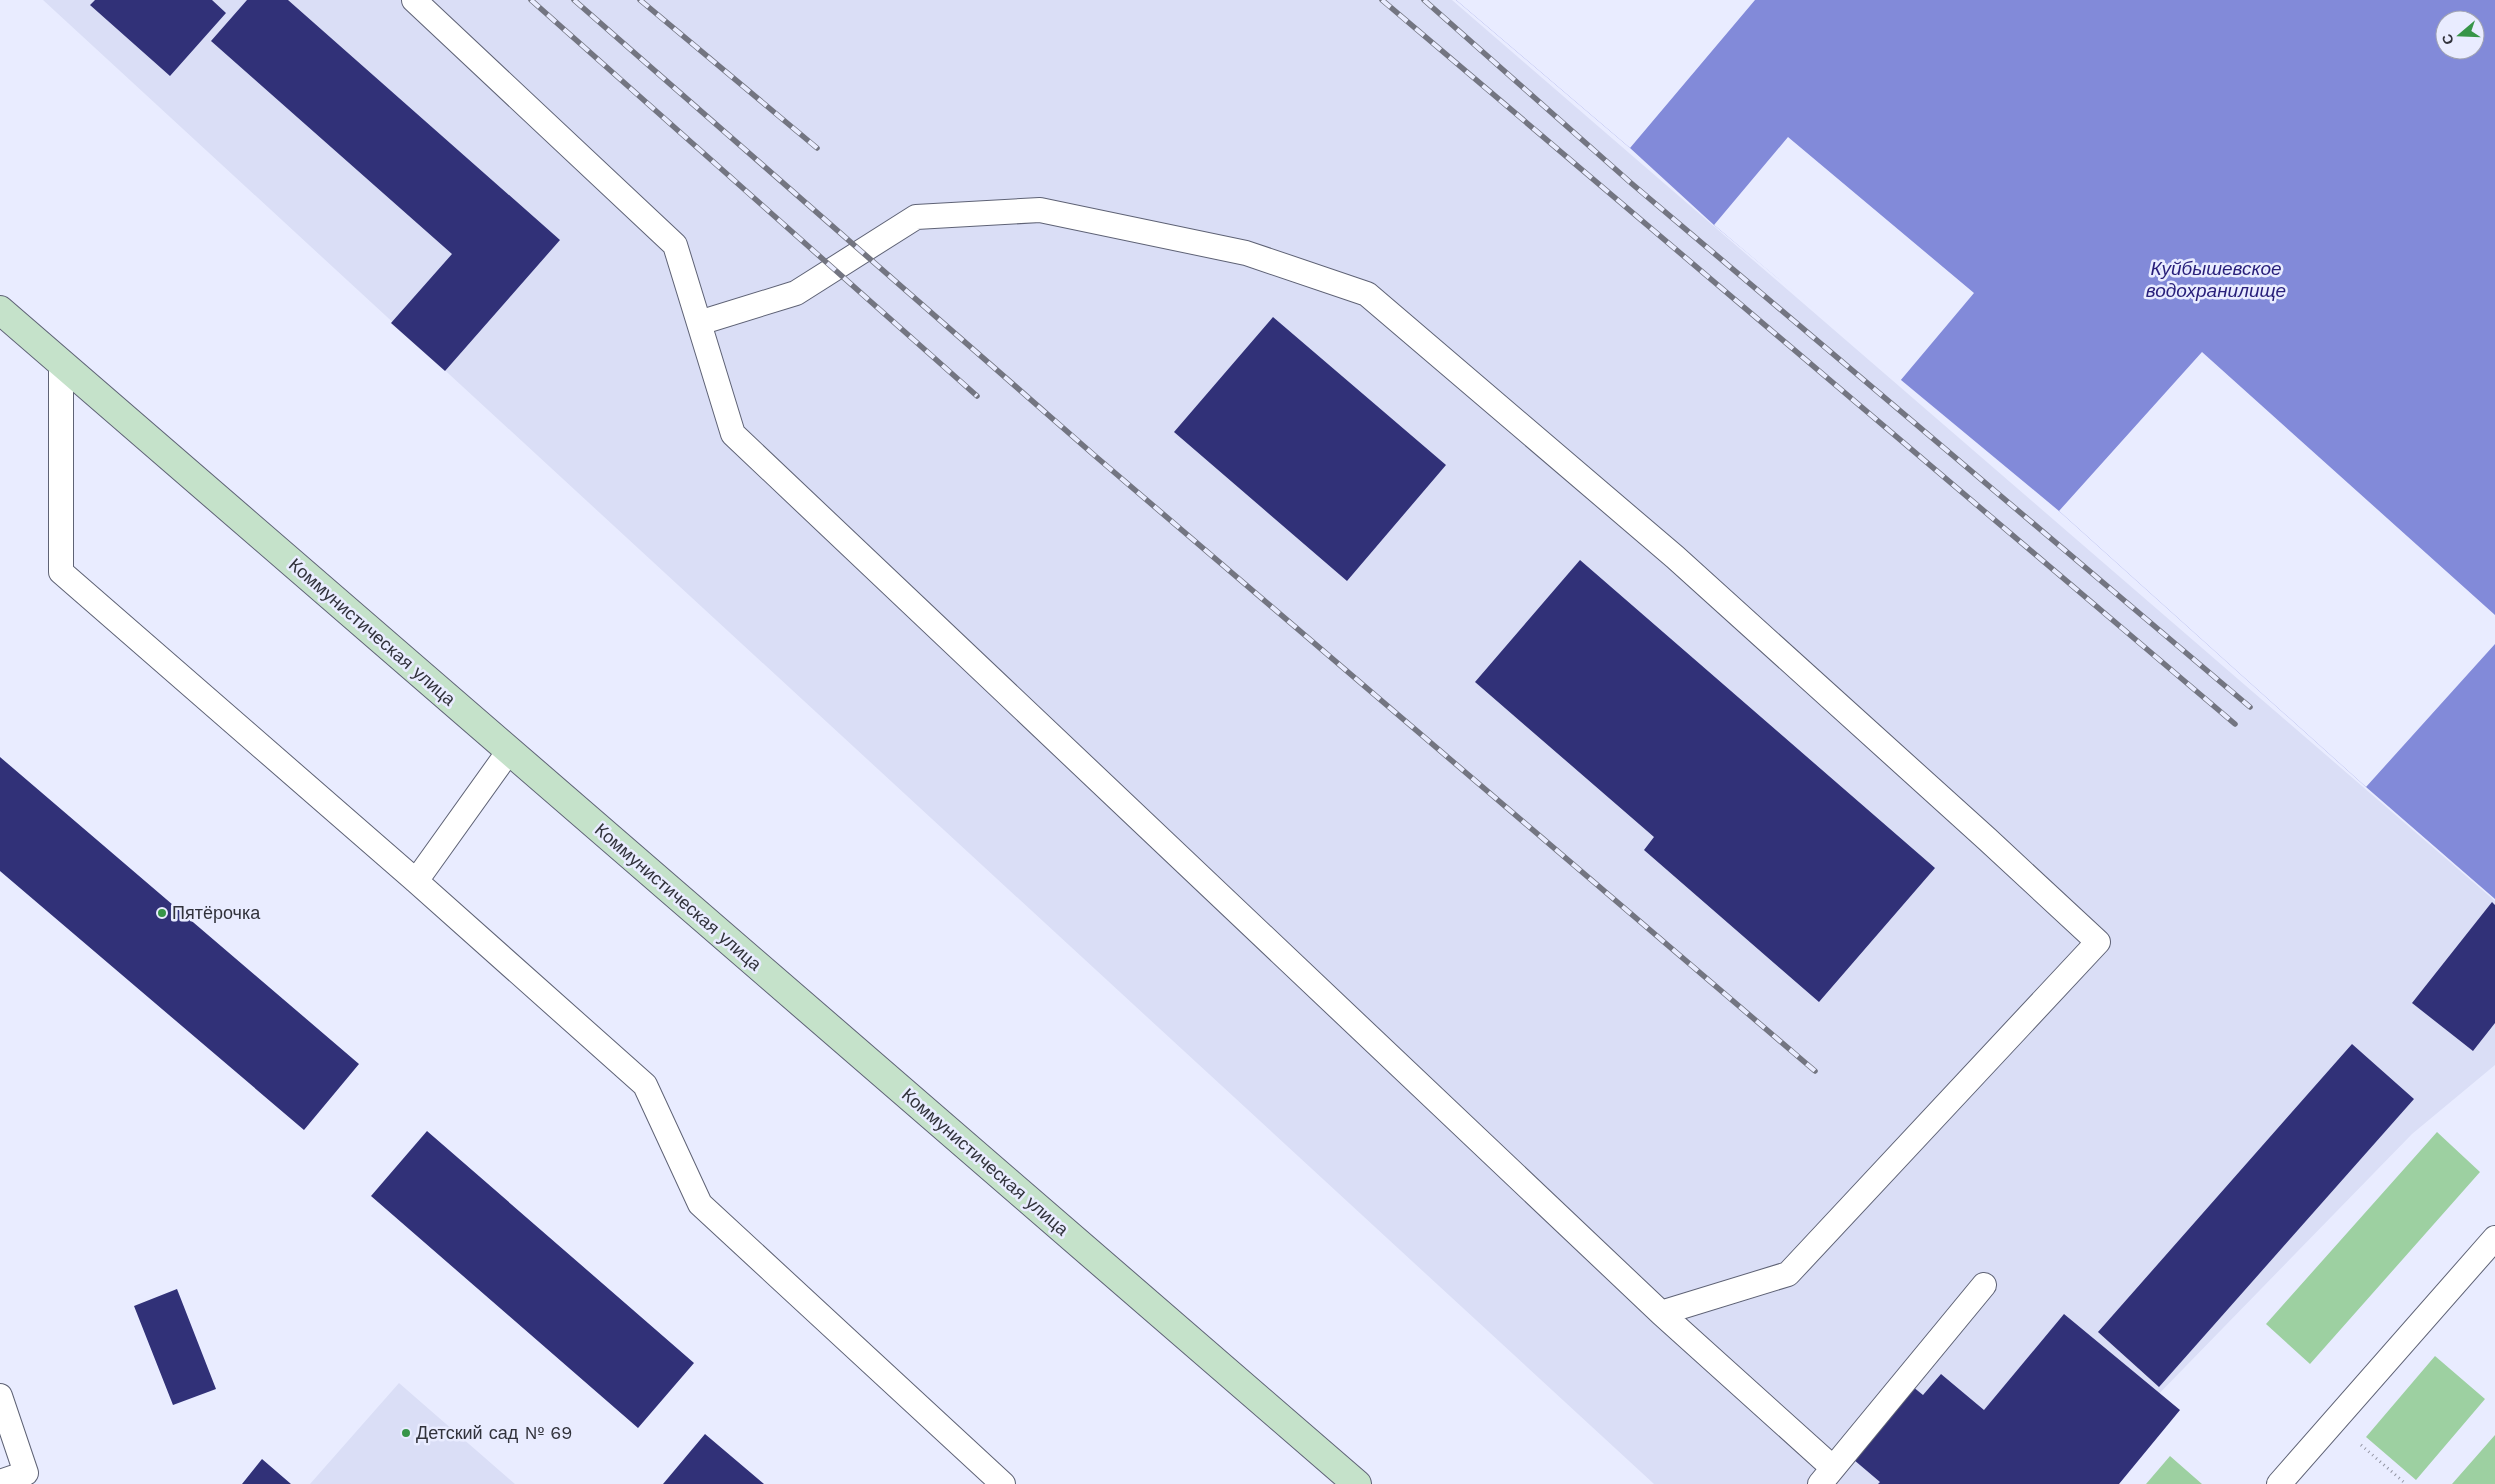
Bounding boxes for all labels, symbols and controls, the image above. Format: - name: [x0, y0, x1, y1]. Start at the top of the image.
- north arrow: [2435, 10, 2485, 60]
- text: С: [2438, 32, 2457, 47]
- water label: Куйбышевское водохранилище: [2146, 257, 2286, 302]
- street label: Коммунистическая улица: [285, 554, 461, 710]
- street label: Коммунистическая улица: [591, 819, 767, 975]
- place label: Пятёрочка: [172, 902, 261, 923]
- marker: Пятёрочка: [156, 907, 168, 919]
- street label: Коммунистическая улица: [898, 1084, 1074, 1240]
- place label: Детский сад № 69: [416, 1422, 572, 1443]
- marker: Детский сад № 69: [400, 1427, 412, 1439]

